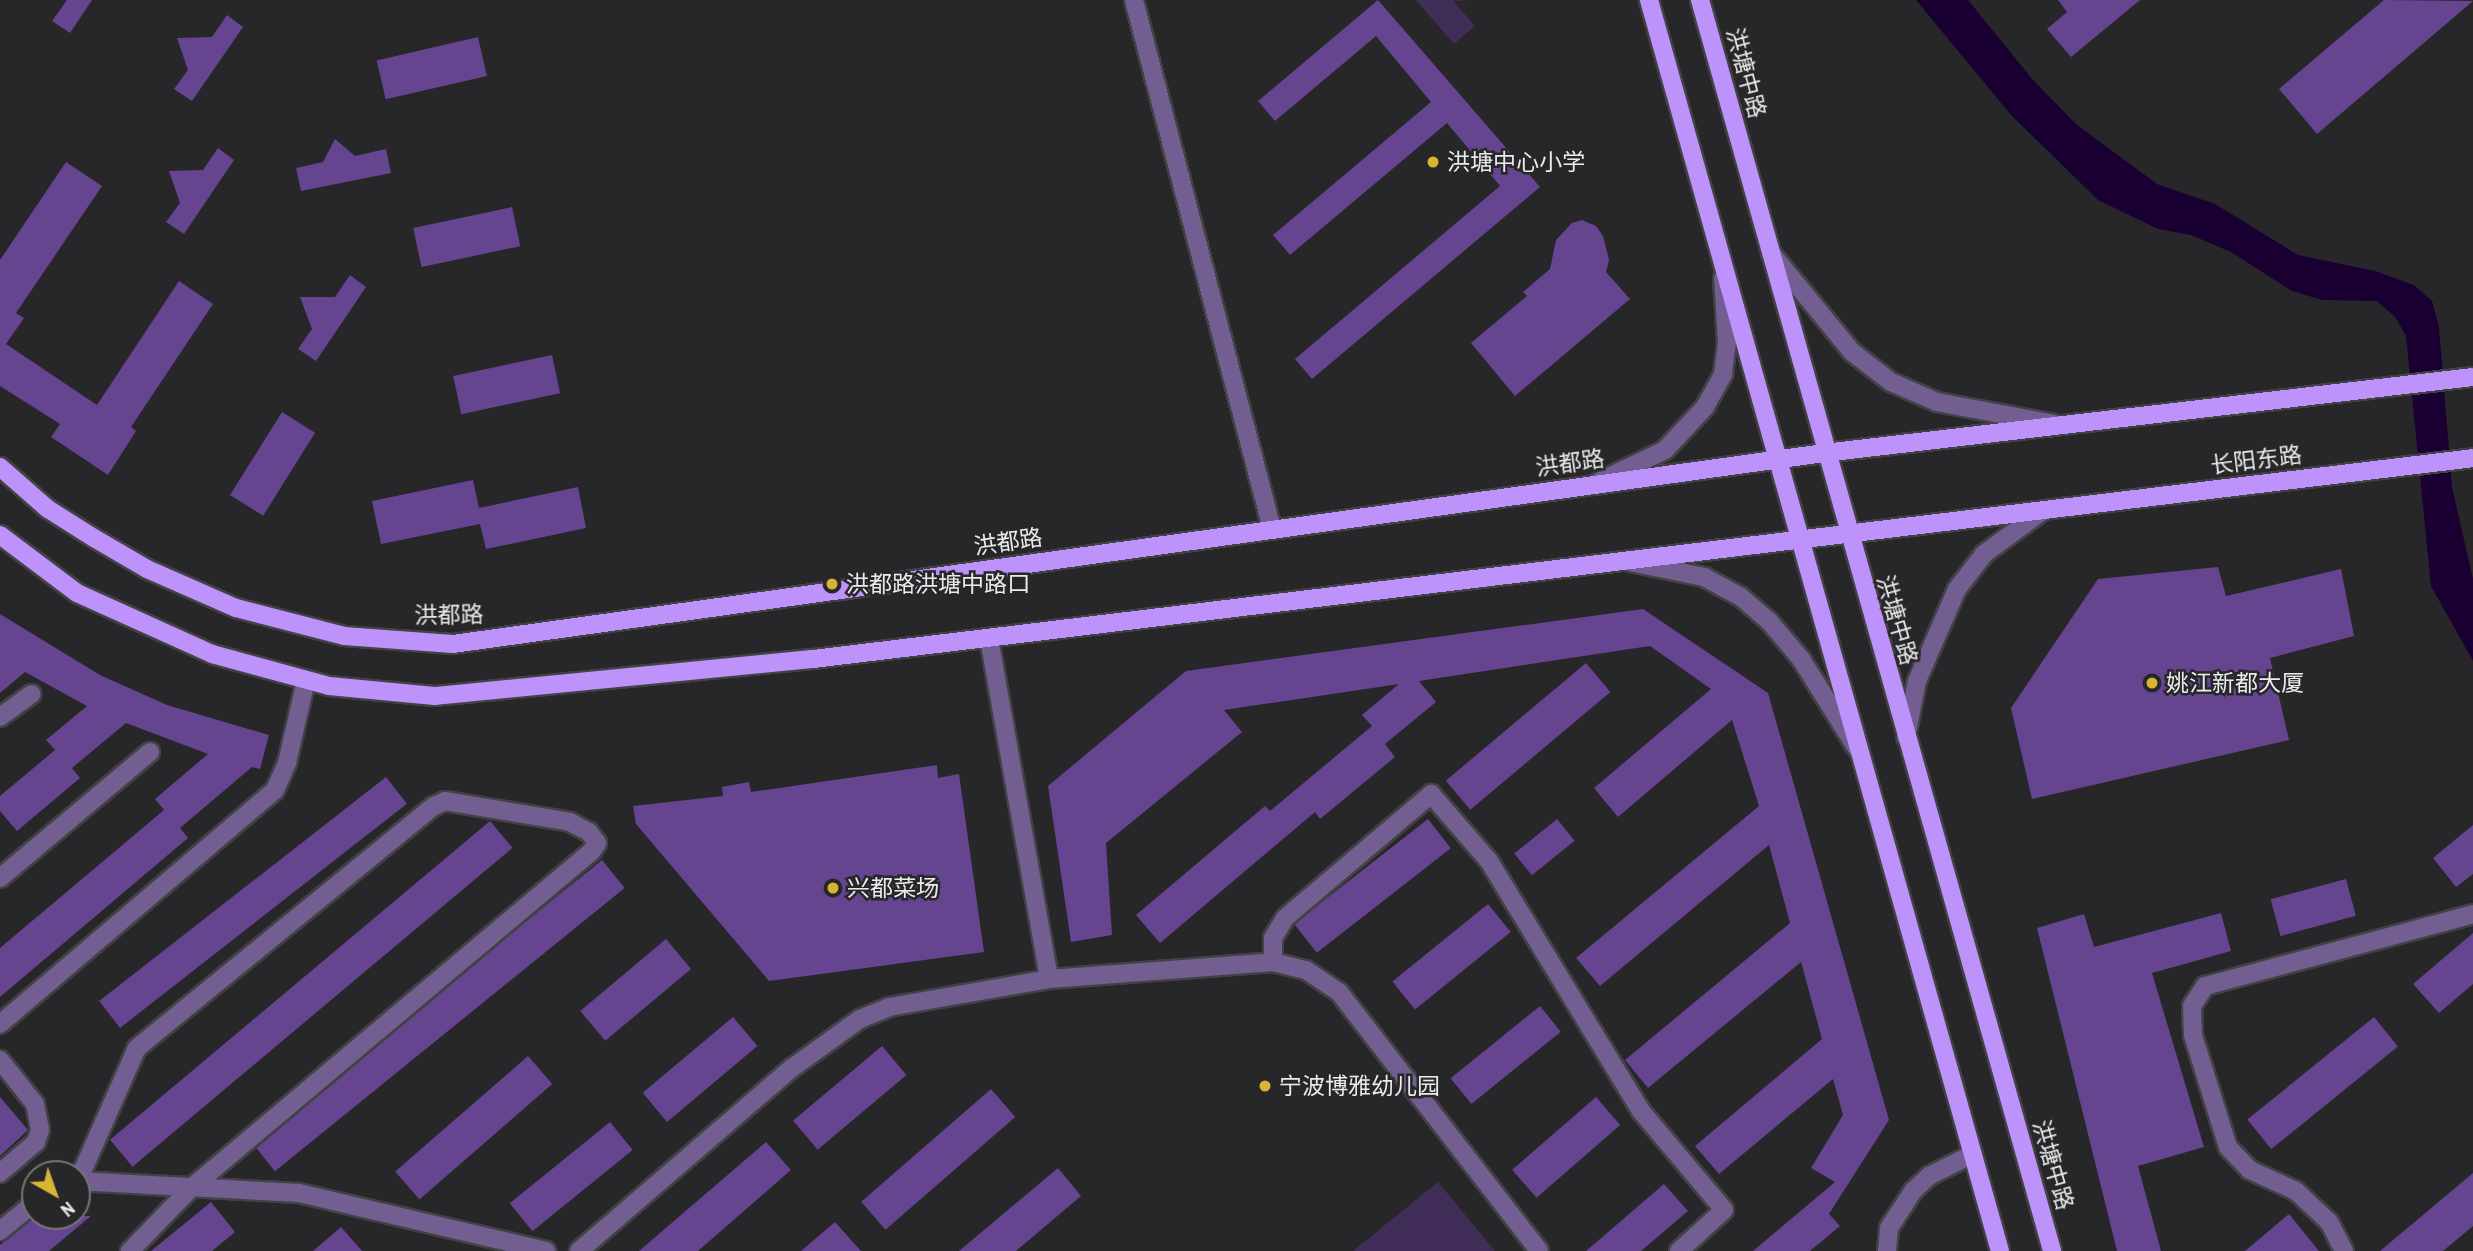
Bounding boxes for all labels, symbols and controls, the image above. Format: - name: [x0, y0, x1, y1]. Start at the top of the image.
- street label: 洪塘中路: [1721, 25, 1771, 121]
- place label: 洪塘中心小学: [1447, 148, 1585, 176]
- marker: 洪塘中心小学: [1425, 154, 1441, 170]
- street label: 长阳东路: [2209, 441, 2303, 479]
- street label: 洪都路: [1534, 445, 1606, 481]
- street label: 洪都路: [972, 524, 1044, 560]
- place label: 洪都路洪塘中路口: [846, 570, 1030, 598]
- street label: 洪塘中路: [1871, 572, 1923, 668]
- marker: 洪都路洪塘中路口: [824, 576, 840, 592]
- street label: 洪都路: [414, 601, 484, 629]
- place label: 姚江新都大厦: [2166, 669, 2304, 697]
- marker: 姚江新都大厦: [2144, 675, 2160, 691]
- place label: 兴都菜场: [847, 874, 939, 902]
- marker: 兴都菜场: [825, 880, 841, 896]
- place label: 宁波博雅幼儿园: [1279, 1072, 1440, 1100]
- marker: 宁波博雅幼儿园: [1257, 1078, 1273, 1094]
- street label: 洪塘中路: [2027, 1117, 2079, 1213]
- north arrow: [21, 1160, 91, 1230]
- text: N: [56, 1196, 81, 1223]

